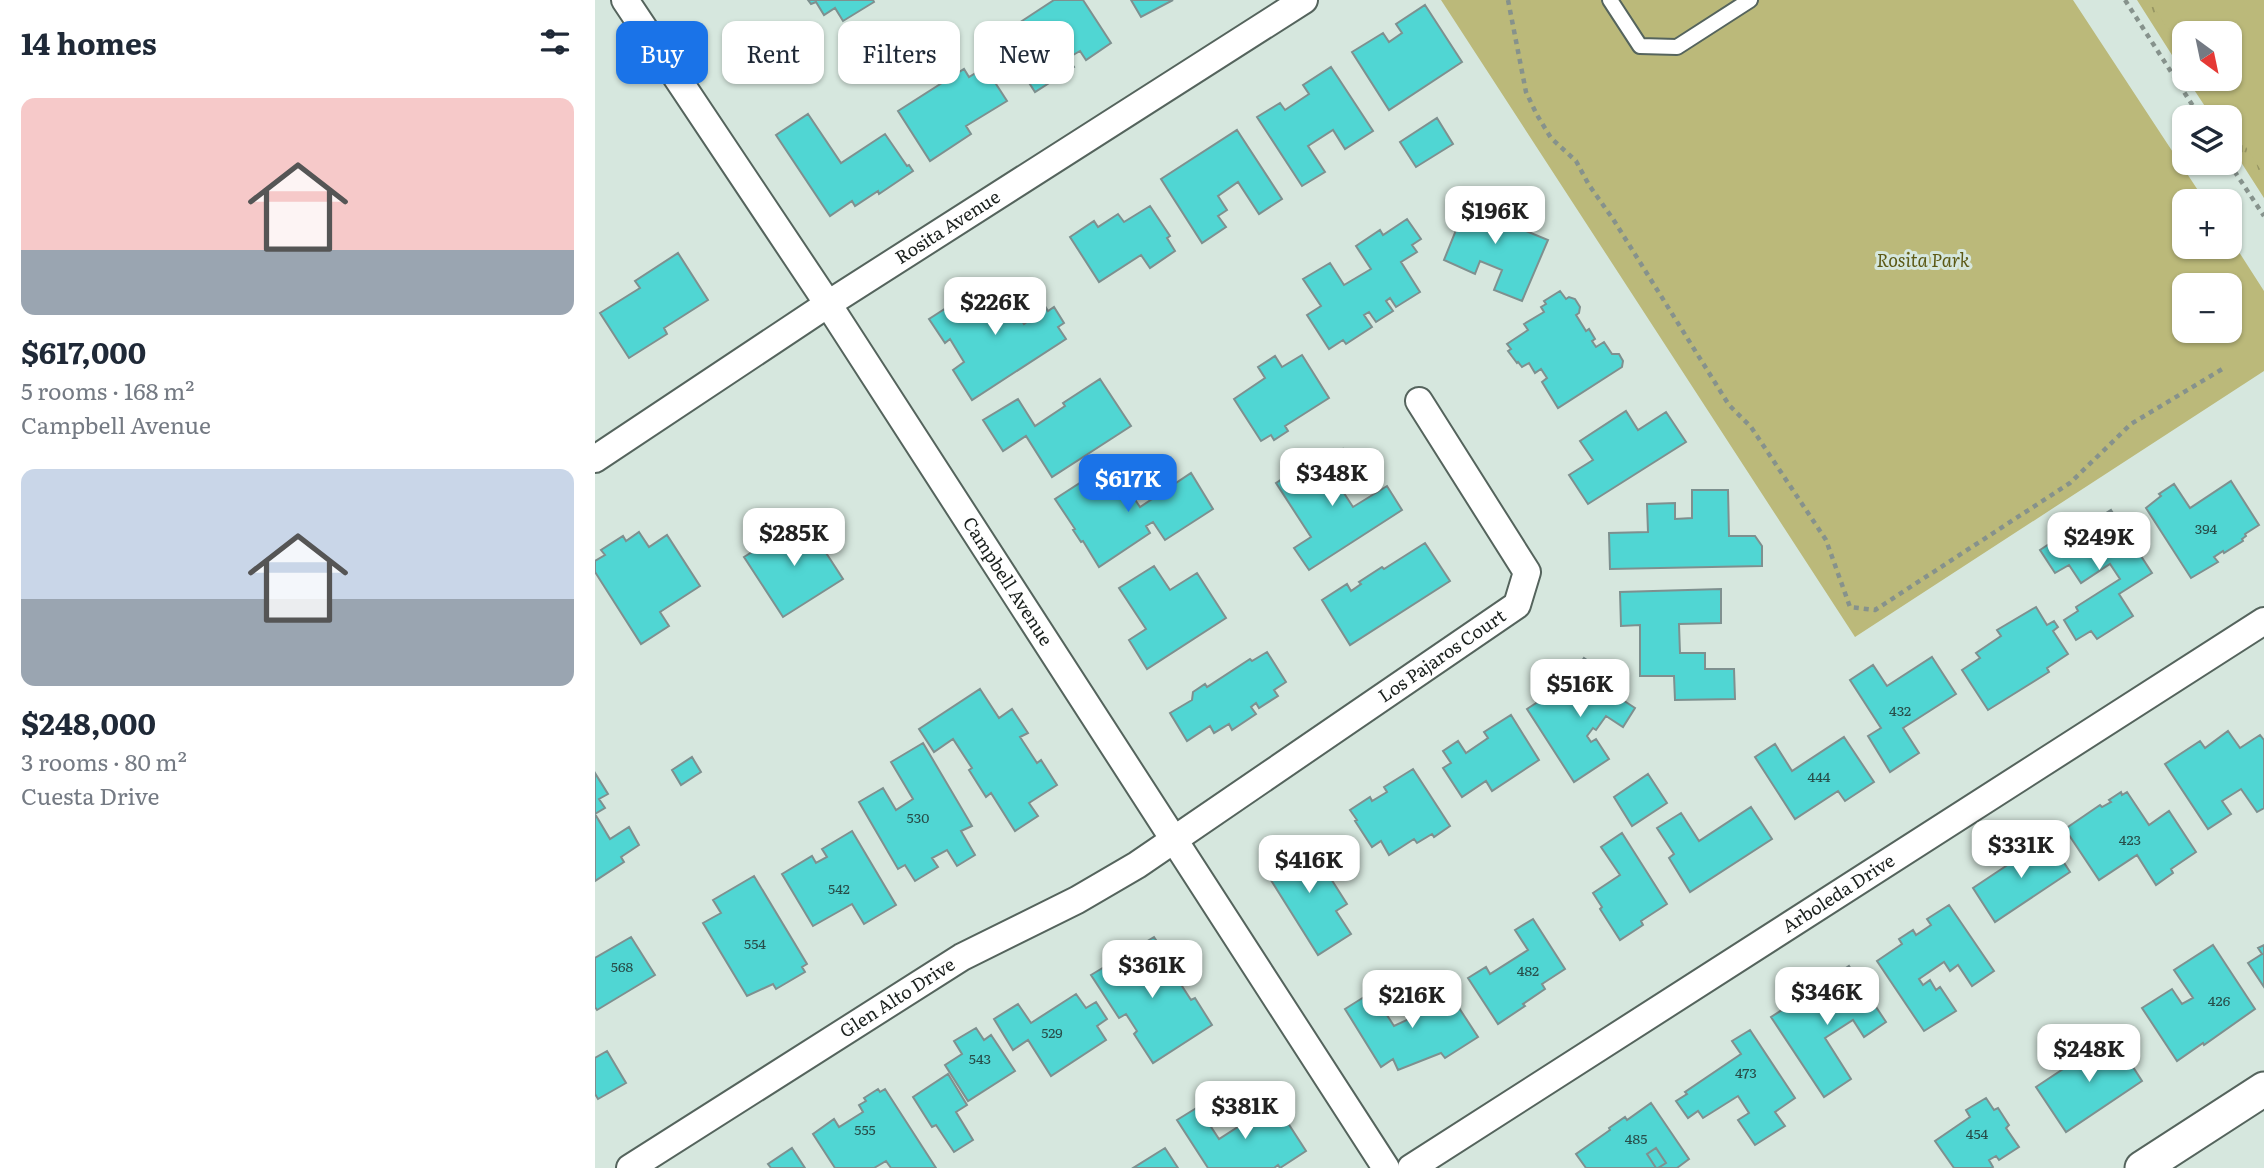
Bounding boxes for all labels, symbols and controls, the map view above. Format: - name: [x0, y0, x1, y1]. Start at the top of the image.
- text: 14 homes: [21, 20, 157, 64]
- chip: Buy: [616, 21, 708, 84]
- chip: Rent: [722, 21, 824, 84]
- chip: Filters: [838, 21, 960, 84]
- chip: New: [974, 21, 1074, 84]
- north arrow: [2172, 21, 2242, 91]
- map controls: [2172, 21, 2242, 343]
- icon: filters: [536, 23, 574, 61]
- button: layers: [2172, 105, 2242, 175]
- icon: home: [235, 144, 361, 270]
- street label: Rosita Avenue: [889, 183, 1005, 270]
- pin: $196K: [1446, 187, 1544, 246]
- button: +: [2172, 189, 2242, 259]
- text: $196K: [1461, 192, 1529, 226]
- park label: Rosita Park: [1876, 246, 1970, 273]
- button: −: [2172, 273, 2242, 343]
- pin: $226K: [946, 278, 1044, 337]
- text: $226K: [960, 283, 1030, 317]
- text: $617,000: [21, 329, 146, 373]
- text: 5 rooms · 168 m²: [21, 373, 194, 407]
- text: Campbell Avenue: [21, 407, 211, 441]
- pin: $348K: [1283, 448, 1381, 508]
- pin: $617K: [1079, 454, 1177, 514]
- text: $348K: [1296, 454, 1368, 488]
- text: $617K: [1095, 460, 1161, 494]
- pin: $285K: [745, 508, 843, 568]
- street label: Campbell Avenue: [957, 511, 1060, 651]
- pin: $249K: [2050, 512, 2148, 572]
- text: $285K: [759, 514, 829, 548]
- icon: home: [235, 515, 361, 641]
- text: $249K: [2063, 518, 2135, 552]
- house number: 394: [2195, 518, 2218, 538]
- street label: Los Pajaros Court: [1372, 601, 1511, 708]
- pin: $516K: [1531, 660, 1629, 719]
- text: $516K: [1546, 665, 1614, 699]
- text: $248,000: [21, 700, 156, 744]
- house number: 432: [1889, 700, 1911, 720]
- text: 3 rooms · 80 m²: [21, 744, 187, 778]
- house number: 444: [1807, 766, 1831, 786]
- text: Cuesta Drive: [21, 778, 160, 812]
- house number: 530: [907, 807, 929, 827]
- pin: $331K: [1972, 820, 2070, 880]
- text: $331K: [1988, 826, 2054, 860]
- house number: 423: [2119, 829, 2141, 849]
- pin: $416K: [1260, 836, 1358, 895]
- text: $416K: [1275, 841, 1343, 875]
- street label: Arboleda Drive: [1776, 846, 1899, 939]
- house number: 542: [828, 878, 850, 898]
- house number: 554: [744, 933, 766, 953]
- pin: $361K: [1103, 940, 1201, 1000]
- text: $361K: [1118, 946, 1186, 980]
- street label: Glen Alto Drive: [834, 950, 960, 1043]
- house number: 568: [611, 956, 633, 976]
- house number: 482: [1517, 960, 1539, 980]
- pin: $346K: [1778, 968, 1876, 1027]
- pin: $216K: [1363, 970, 1461, 1030]
- text: $346K: [1791, 973, 1863, 1007]
- text: $216K: [1378, 976, 1446, 1010]
- house number: 426: [2208, 990, 2231, 1010]
- house number: 529: [1041, 1022, 1063, 1042]
- pin: $248K: [2040, 1024, 2138, 1084]
- text: $248K: [2053, 1030, 2125, 1064]
- house number: 543: [969, 1048, 991, 1068]
- house number: 473: [1735, 1062, 1757, 1082]
- pin: $381K: [1196, 1082, 1294, 1141]
- text: $381K: [1211, 1087, 1279, 1121]
- house number: 555: [854, 1119, 876, 1139]
- house number: 454: [1966, 1123, 1989, 1143]
- house number: 485: [1625, 1128, 1647, 1148]

